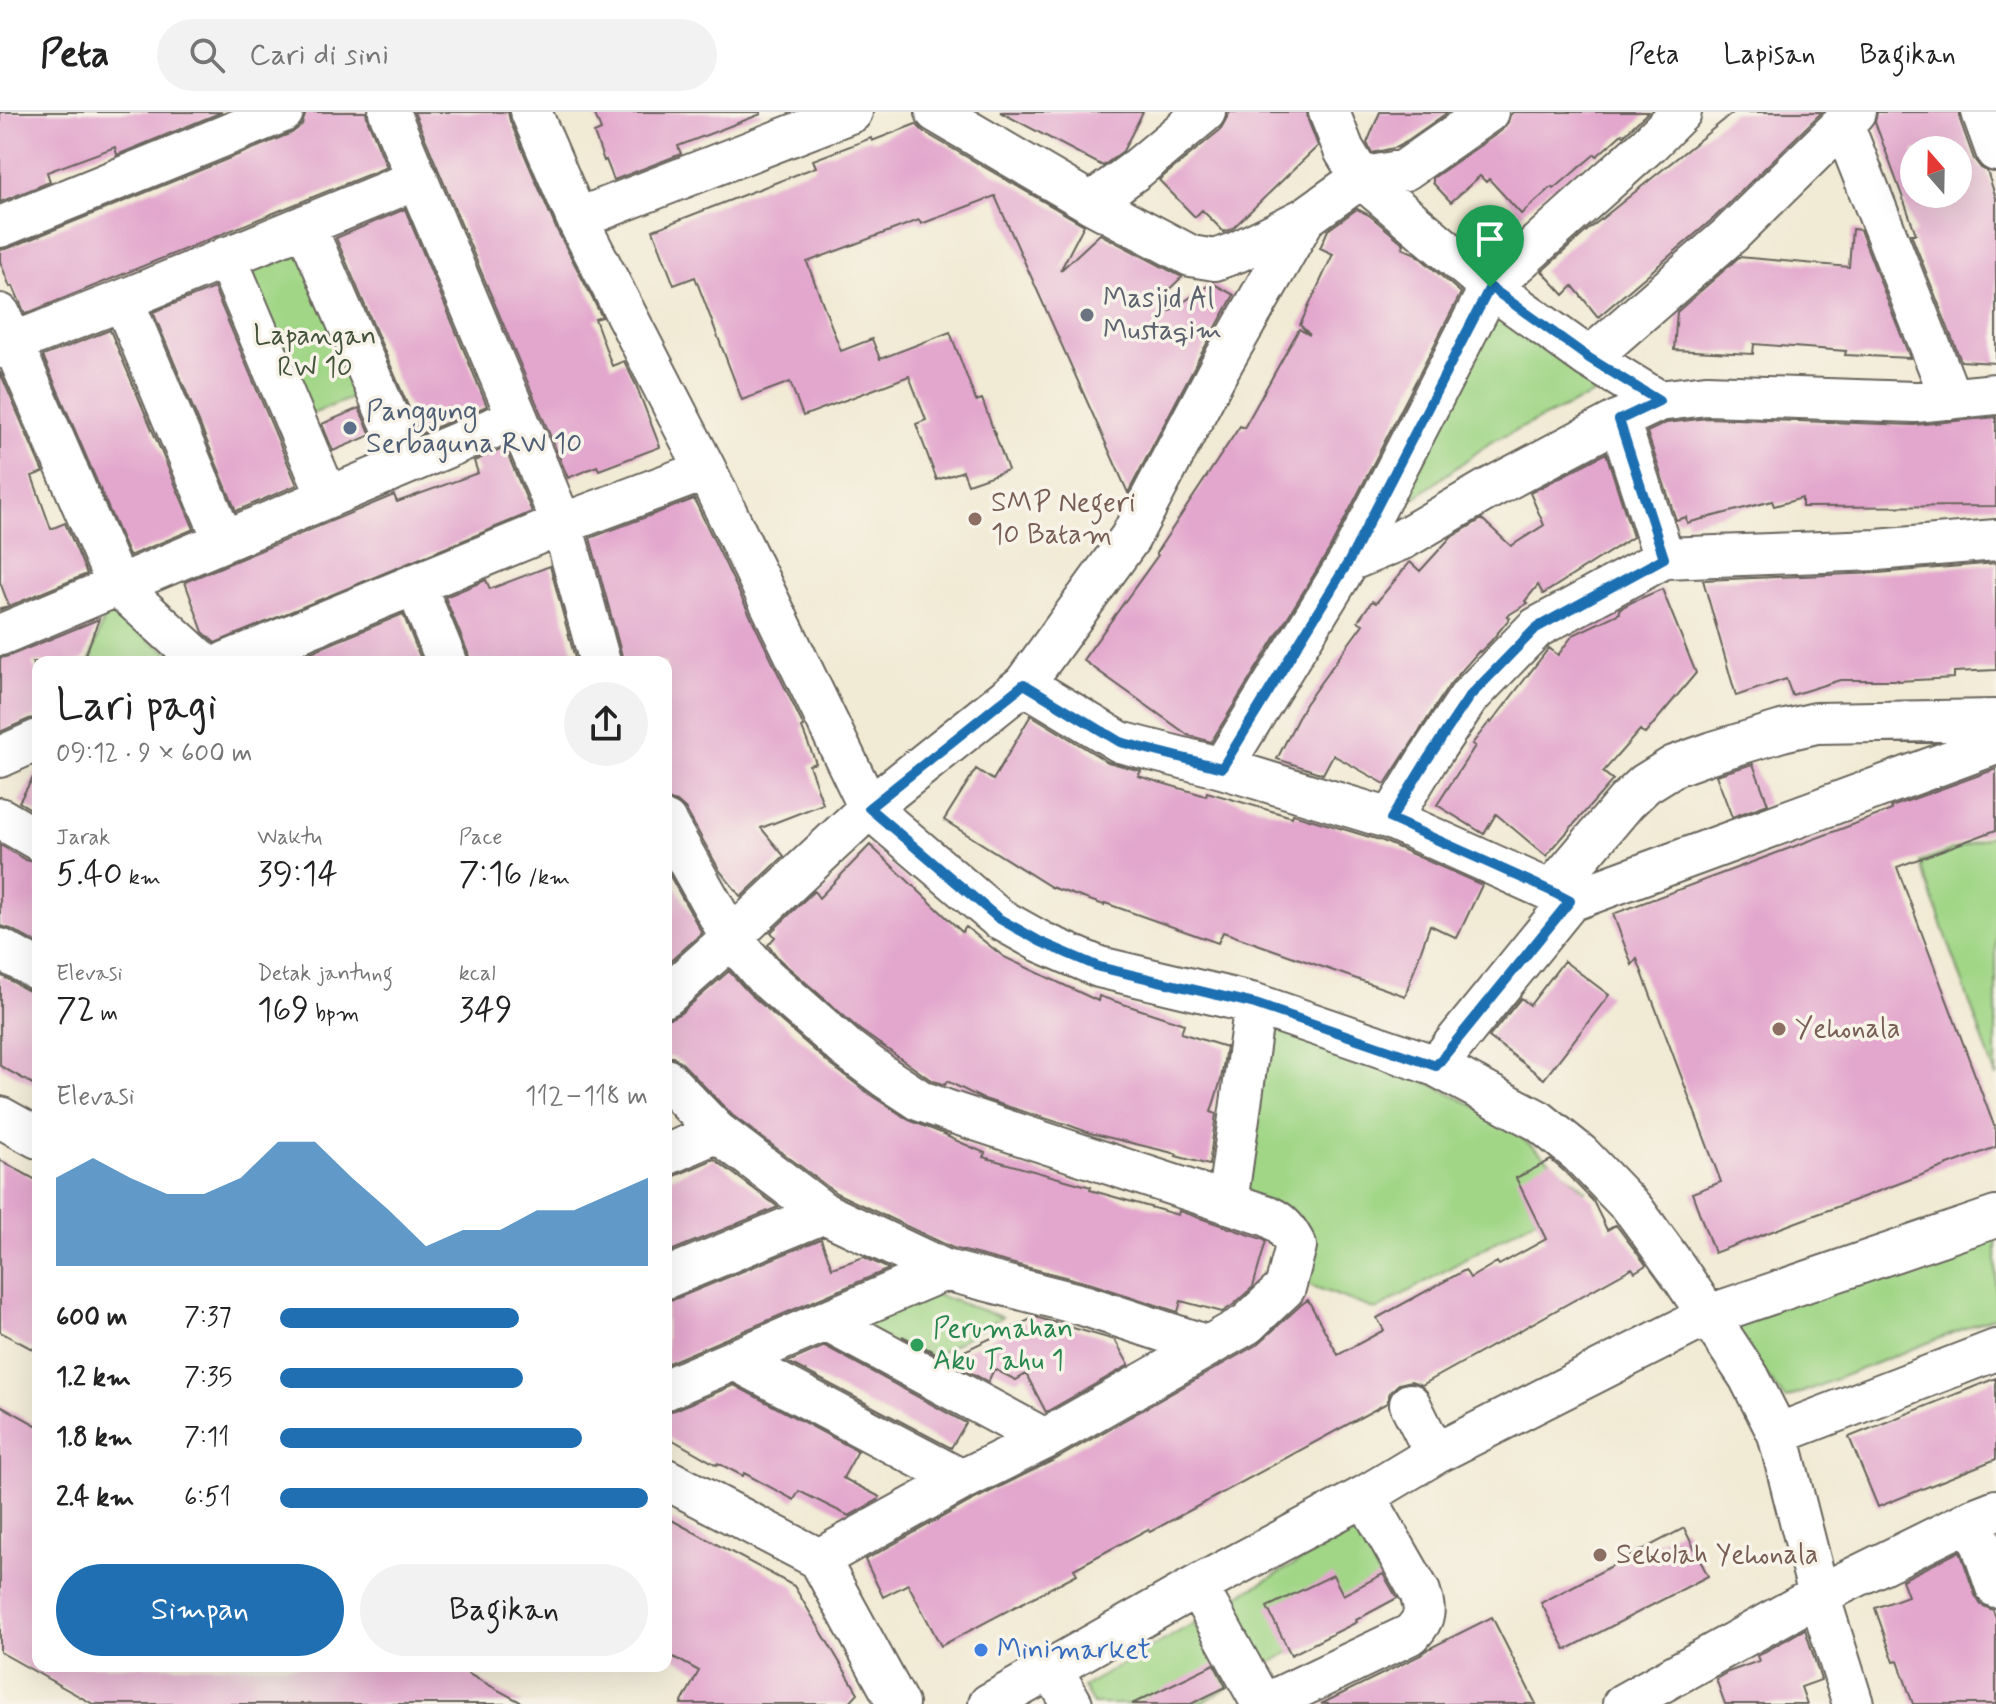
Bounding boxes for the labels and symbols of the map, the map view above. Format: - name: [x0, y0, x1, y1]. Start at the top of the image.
- north arrow: [1900, 136, 1972, 208]
- pin: [1456, 205, 1524, 287]
- place label: Masjid Al Mustaqim: [1103, 281, 1222, 350]
- marker: Masjid Al Mustaqim: [1078, 306, 1096, 324]
- park label: Lapangan RW 10: [254, 318, 376, 387]
- place label: Panggung Serbaguna RW 10: [366, 394, 582, 463]
- marker: Panggung Serbaguna RW 10: [341, 419, 359, 437]
- place label: SMP Negeri 10 Batam: [991, 485, 1135, 554]
- marker: SMP Negeri 10 Batam: [966, 510, 984, 528]
- place label: Yehonala: [1795, 1011, 1900, 1048]
- marker: Yehonala: [1770, 1020, 1788, 1038]
- place label: Perumahan Aku Tahu 1: [933, 1311, 1073, 1380]
- marker: Perumahan Aku Tahu 1: [908, 1336, 926, 1354]
- place label: Sekolah Yehonala: [1616, 1537, 1818, 1574]
- marker: Sekolah Yehonala: [1591, 1546, 1609, 1564]
- place label: Minimarket: [997, 1632, 1151, 1669]
- marker: Minimarket: [972, 1641, 990, 1659]

